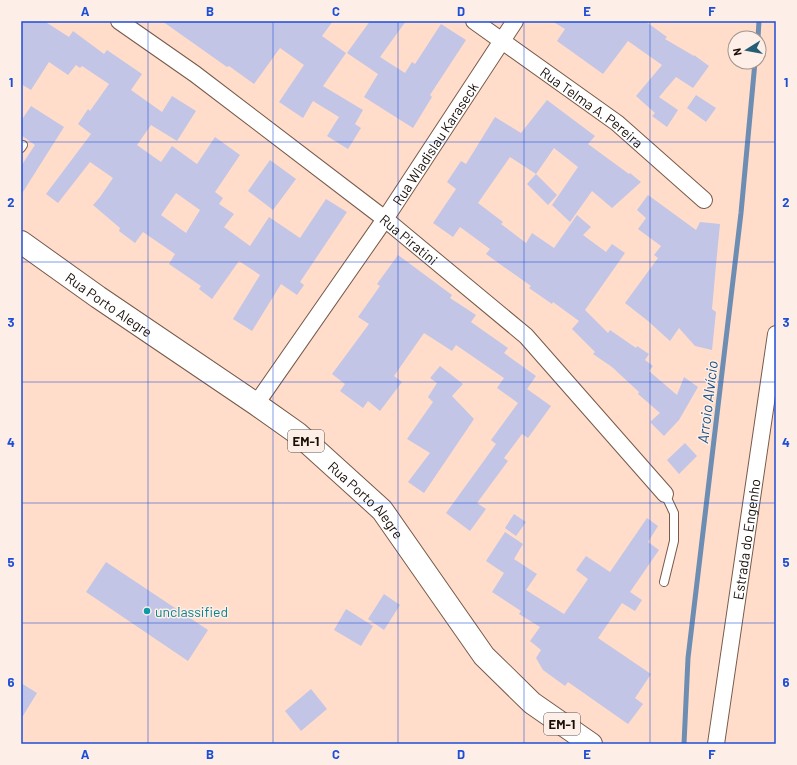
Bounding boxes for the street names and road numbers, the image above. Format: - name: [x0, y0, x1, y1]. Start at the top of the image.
- street label: Rua Telma A. Pereira: [537, 63, 647, 151]
- street label: Rua Wladislau Karaseck: [388, 79, 481, 208]
- street label: Rua Piratini: [377, 210, 441, 268]
- street label: Rua Porto Alegre: [63, 268, 156, 340]
- road number: EM-1: [288, 430, 324, 452]
- street label: Rua Porto Alegre: [325, 457, 408, 541]
- street label: Estrada do Engenho: [729, 478, 763, 601]
- road number: EM-1: [544, 713, 580, 735]

